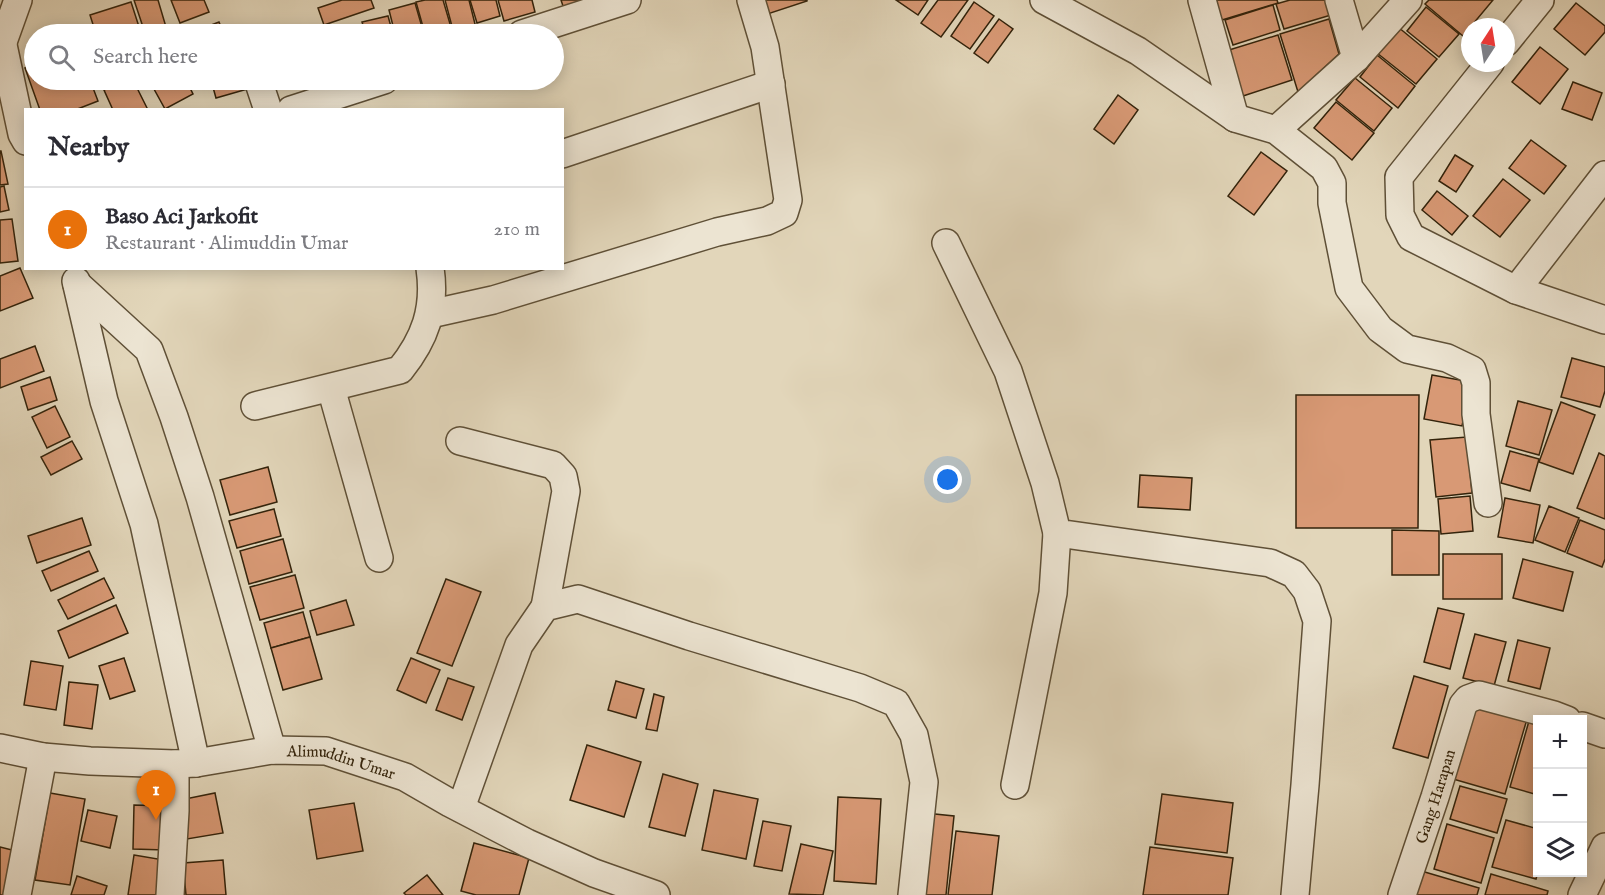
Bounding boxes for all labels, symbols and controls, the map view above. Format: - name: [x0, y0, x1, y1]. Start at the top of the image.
- north arrow: [1461, 18, 1515, 72]
- search box: [24, 24, 564, 90]
- icon: search: [45, 41, 78, 74]
- text: Search here: [93, 43, 198, 71]
- text: Nearby: [48, 131, 129, 164]
- text: Baso Aci Jarkofit: [105, 203, 258, 231]
- text: 1: [64, 217, 71, 242]
- text: 210 m: [494, 217, 540, 242]
- text: Restaurant · Alimuddin Umar: [105, 231, 348, 256]
- your location: [933, 465, 962, 494]
- map controls: [1533, 715, 1587, 877]
- button: +: [1533, 715, 1587, 769]
- street label: Alimuddin Umar: [286, 742, 398, 785]
- street label: Gang Harapan: [1412, 747, 1461, 847]
- button: −: [1533, 769, 1587, 823]
- pin: 1: [136, 770, 176, 820]
- button: layers: [1533, 823, 1587, 877]

